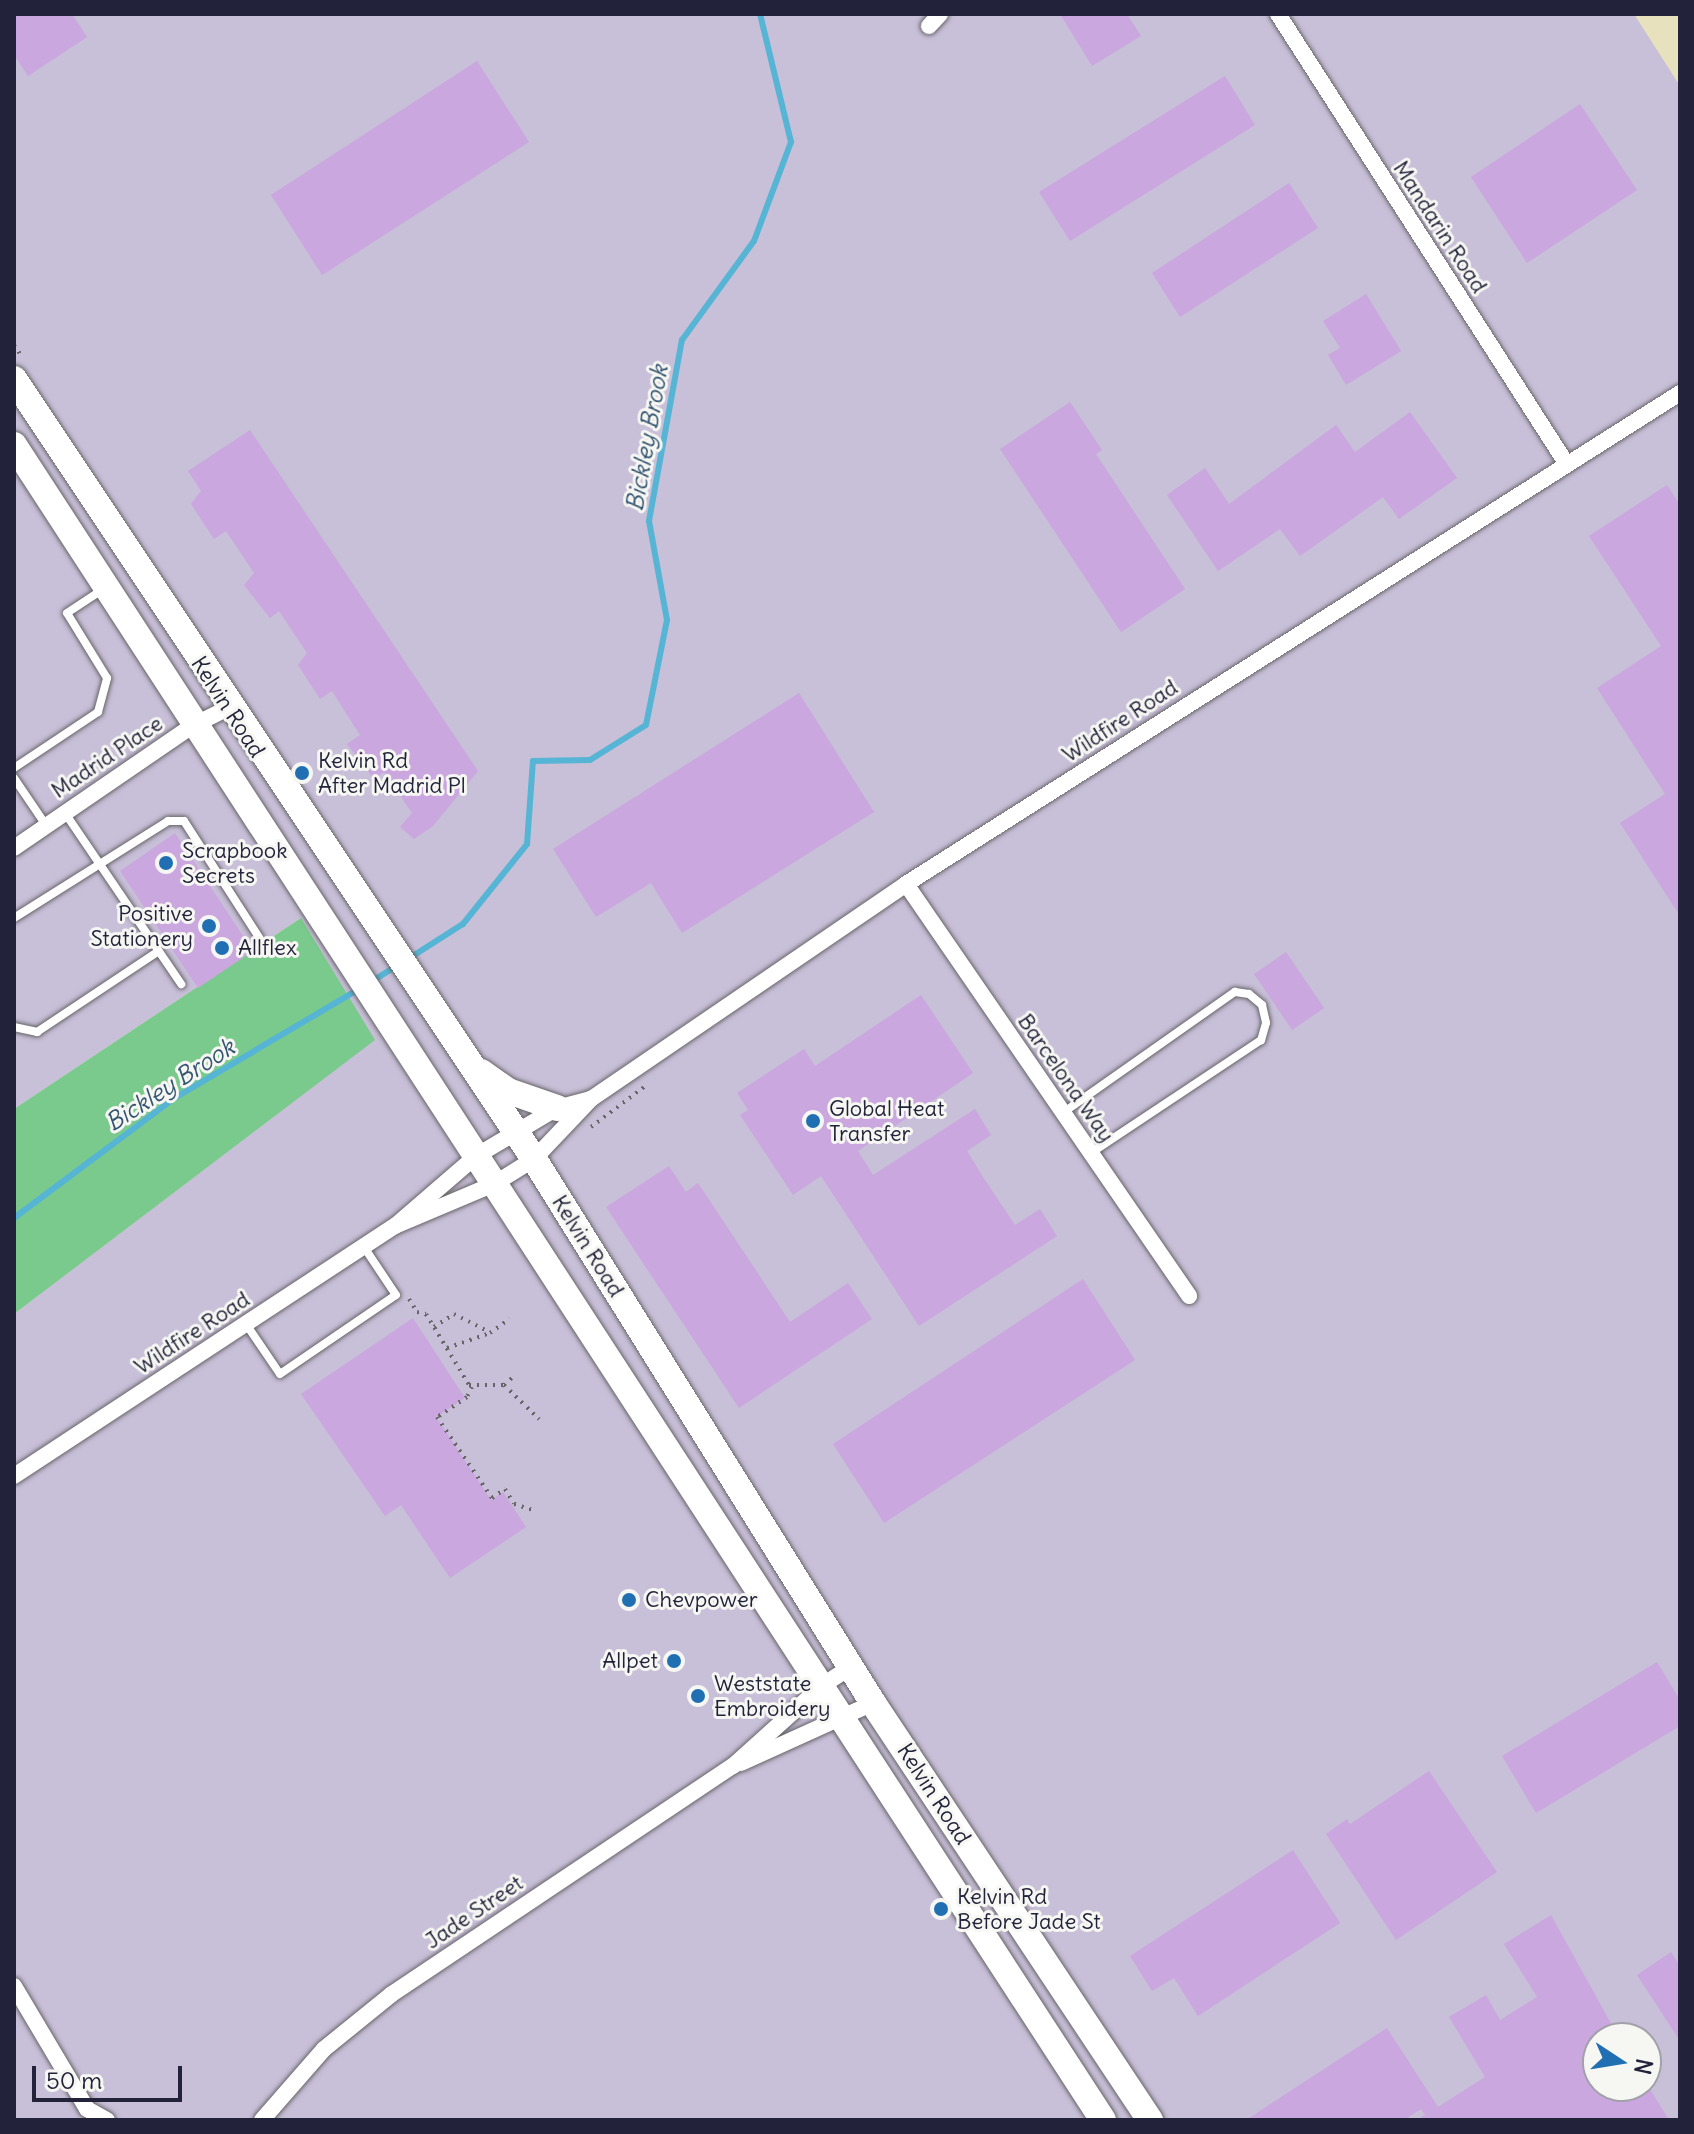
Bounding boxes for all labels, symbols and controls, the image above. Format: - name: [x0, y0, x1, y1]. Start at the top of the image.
- street label: Mandarin Road: [1388, 156, 1492, 298]
- water label: Bickley Brook: [620, 363, 674, 513]
- street label: Kelvin Road: [186, 652, 270, 762]
- street label: Wildfire Road: [1057, 674, 1183, 768]
- street label: Madrid Place: [46, 710, 168, 804]
- place label: Kelvin Rd After Madrid Pl: [318, 747, 466, 798]
- marker: Kelvin Rd After Madrid Pl: [293, 764, 311, 782]
- place label: Scrapbook Secrets: [182, 837, 287, 888]
- marker: Scrapbook Secrets: [157, 854, 175, 872]
- place label: Positive Stationery: [90, 900, 193, 952]
- marker: Positive Stationery: [200, 917, 218, 935]
- place label: Allflex: [238, 935, 297, 961]
- marker: Allflex: [213, 939, 231, 957]
- street label: Barcelona Way: [1012, 1009, 1120, 1147]
- water label: Bickley Brook: [100, 1033, 240, 1137]
- place label: Global Heat Transfer: [829, 1095, 945, 1146]
- marker: Global Heat Transfer: [804, 1112, 822, 1130]
- street label: Kelvin Road: [546, 1190, 630, 1302]
- street label: Wildfire Road: [129, 1286, 255, 1380]
- place label: Chevpower: [645, 1587, 758, 1613]
- marker: Chevpower: [620, 1591, 638, 1609]
- place label: Allpet: [602, 1648, 658, 1674]
- marker: Allpet: [665, 1652, 683, 1670]
- place label: Weststate Embroidery: [714, 1670, 830, 1722]
- marker: Weststate Embroidery: [689, 1687, 707, 1705]
- street label: Kelvin Road: [892, 1739, 976, 1849]
- street label: Jade Street: [420, 1870, 528, 1954]
- place label: Kelvin Rd Before Jade St: [957, 1883, 1101, 1934]
- marker: Kelvin Rd Before Jade St: [932, 1900, 950, 1918]
- north arrow: [1582, 2022, 1662, 2102]
- scale bar: [36, 2050, 186, 2100]
- text: N: [1628, 2056, 1659, 2077]
- text: 50 m: [46, 2065, 102, 2095]

